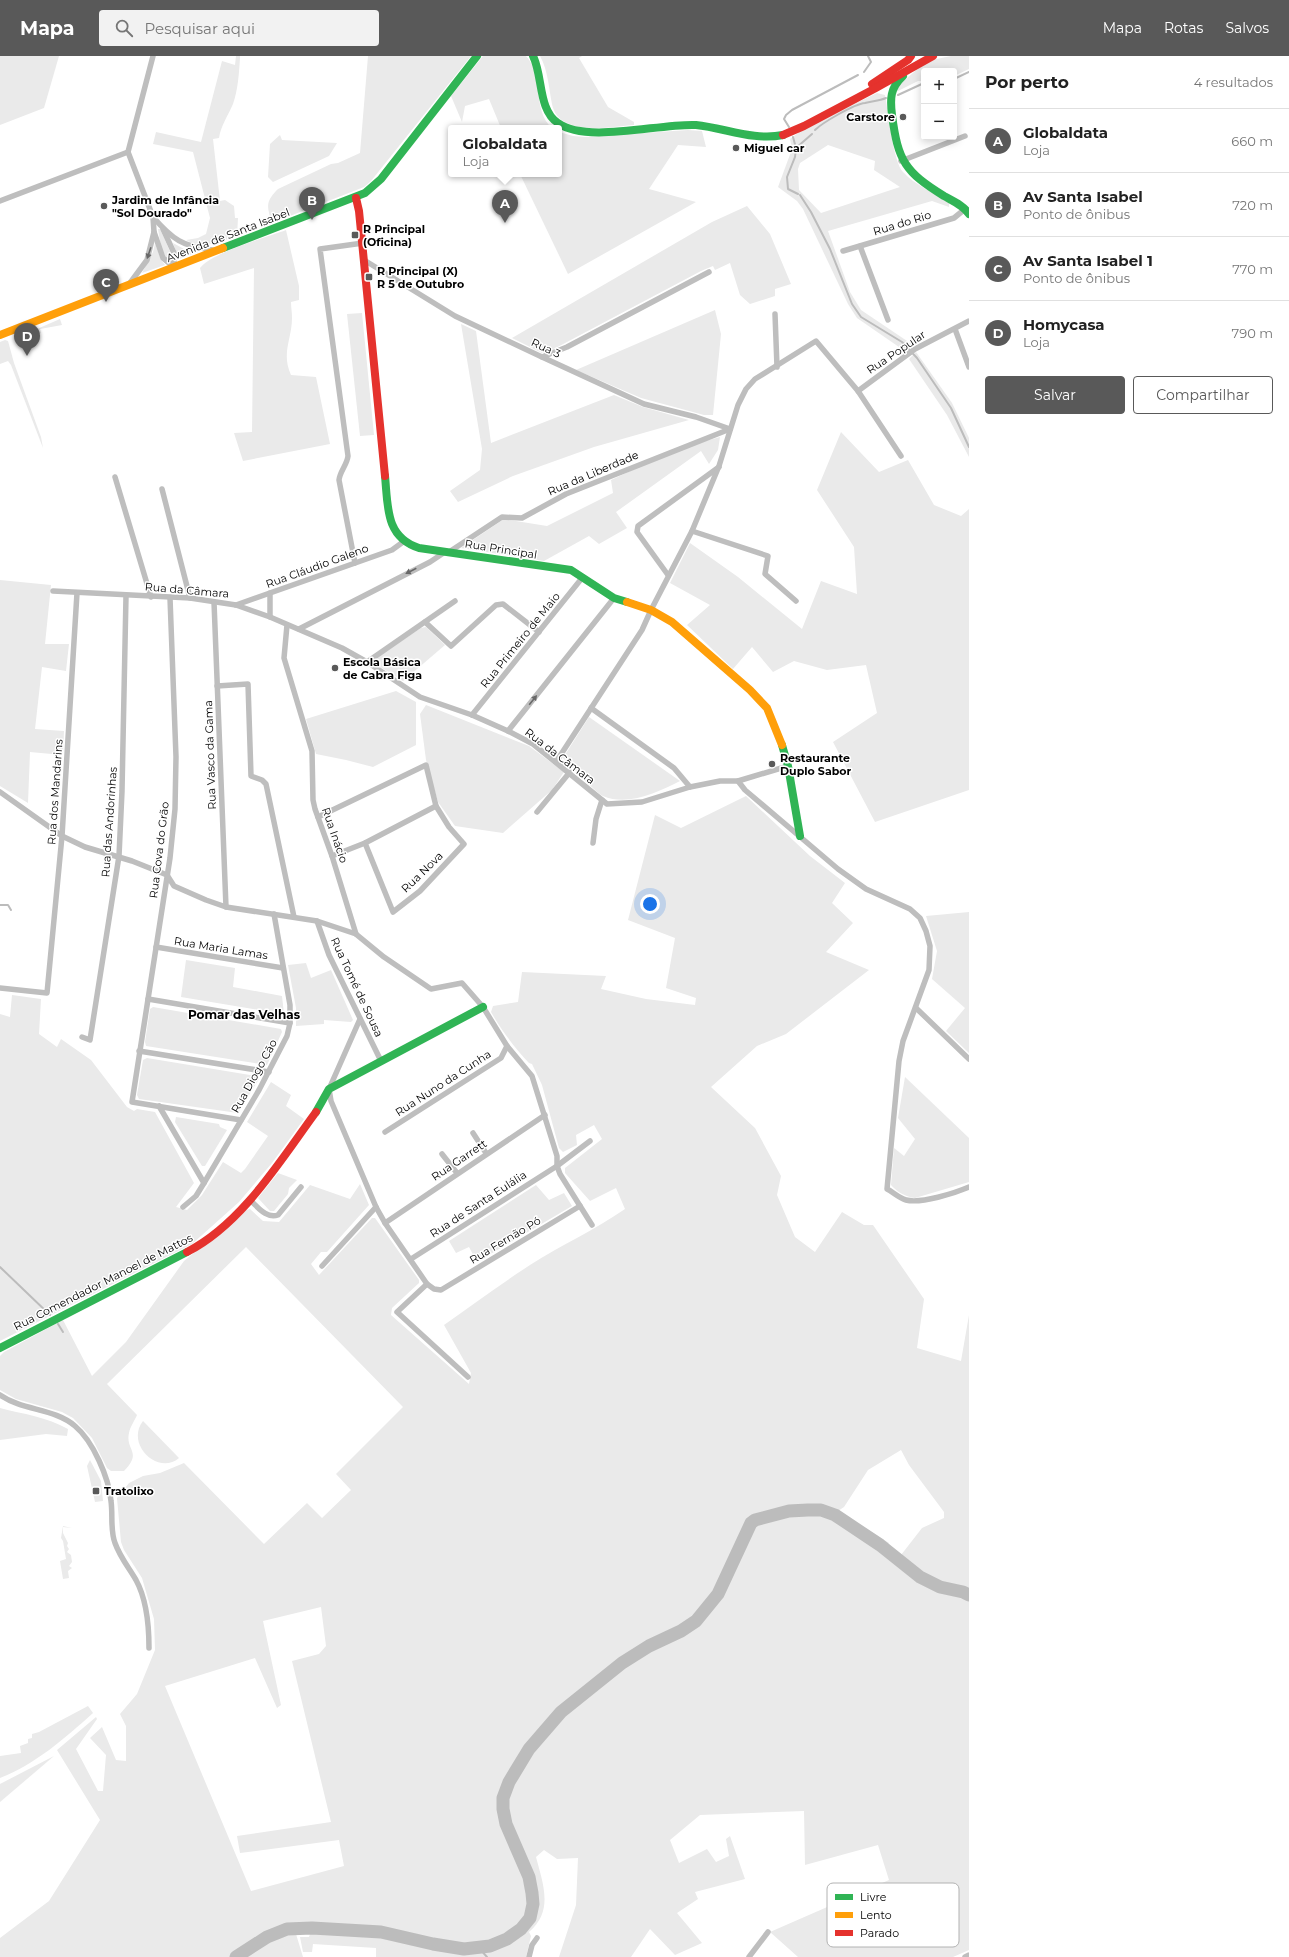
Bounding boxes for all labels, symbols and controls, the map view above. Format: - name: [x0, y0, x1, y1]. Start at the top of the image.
- search box: [99, 10, 379, 46]
- text: Mapa: [20, 17, 75, 40]
- icon: search: [113, 17, 135, 39]
- text: Pesquisar aqui: [145, 19, 255, 38]
- text: Mapa: [1103, 19, 1142, 37]
- text: Rotas: [1164, 19, 1203, 37]
- text: Salvos: [1225, 19, 1269, 37]
- map controls: [921, 68, 957, 140]
- button: +: [921, 68, 957, 104]
- text: Por perto: [985, 72, 1069, 92]
- text: 4 resultados: [1194, 74, 1273, 90]
- button: −: [921, 104, 957, 140]
- place label: Carstore: [846, 110, 895, 124]
- marker: Carstore: [898, 112, 908, 122]
- text: Globaldata: [1023, 123, 1108, 142]
- popup: [448, 125, 562, 177]
- text: A: [993, 133, 1003, 149]
- text: 660 m: [1231, 133, 1273, 149]
- text: Globaldata: [462, 134, 548, 153]
- place label: Miguel car: [744, 141, 805, 155]
- text: Loja: [1023, 142, 1050, 158]
- marker: Miguel car: [731, 143, 741, 153]
- text: Loja: [462, 153, 489, 169]
- pin: B: [299, 187, 325, 220]
- text: Av Santa Isabel: [1023, 187, 1143, 206]
- pin: A: [492, 190, 518, 223]
- place label: Jardim de Infância "Sol Dourado": [111, 193, 219, 220]
- text: B: [993, 197, 1003, 213]
- text: 720 m: [1232, 197, 1273, 213]
- marker: Jardim de Infância "Sol Dourado": [99, 201, 109, 211]
- street label: Avenida de Santa Isabel: [164, 205, 292, 265]
- text: Ponto de ônibus: [1023, 206, 1130, 222]
- street label: Rua do Rio: [871, 208, 933, 238]
- place label: R Principal (Oficina): [363, 222, 425, 249]
- marker: R Principal (Oficina): [350, 230, 360, 240]
- one-way arrow: [146, 248, 152, 260]
- text: Av Santa Isabel 1: [1023, 251, 1153, 270]
- text: C: [993, 261, 1003, 277]
- text: 770 m: [1232, 261, 1273, 277]
- place label: R Principal (X) R 5 de Outubro: [377, 264, 464, 291]
- pin: C: [93, 269, 119, 302]
- text: Ponto de ônibus: [1023, 270, 1130, 286]
- marker: R Principal (X) R 5 de Outubro: [364, 272, 374, 282]
- text: Homycasa: [1023, 315, 1105, 334]
- pin: D: [14, 323, 40, 356]
- text: D: [993, 325, 1003, 341]
- text: 790 m: [1232, 325, 1273, 341]
- street label: Rua Popular: [864, 327, 928, 377]
- text: Loja: [1023, 334, 1050, 350]
- street label: Rua 3: [529, 335, 563, 361]
- button: Salvar: [985, 376, 1125, 414]
- button: Compartilhar: [1133, 376, 1273, 414]
- street label: Rua da Liberdade: [545, 447, 641, 498]
- street label: Rua Principal: [464, 536, 538, 562]
- street label: Rua Cláudio Galeno: [264, 541, 370, 591]
- one-way arrow: [405, 568, 417, 574]
- street label: Rua da Câmara: [144, 579, 230, 601]
- street label: Rua Primeiro de Maio: [477, 589, 563, 691]
- place label: Escola Básica de Cabra Figa: [343, 655, 422, 682]
- marker: Escola Básica de Cabra Figa: [330, 663, 340, 673]
- one-way arrow: [528, 695, 537, 706]
- street label: Rua Vasco da Gama: [201, 700, 219, 810]
- street label: Rua da Câmara: [522, 725, 598, 787]
- street label: Rua dos Mandarins: [44, 738, 66, 845]
- place label: Restaurante Duplo Sabor: [780, 751, 851, 778]
- marker: Restaurante Duplo Sabor: [767, 759, 777, 769]
- street label: Rua das Andorinhas: [98, 766, 120, 878]
- street label: Rua Cova do Grão: [146, 801, 172, 899]
- street label: Rua Inácio: [319, 805, 351, 865]
- street label: Rua Nova: [398, 849, 446, 895]
- your location: [640, 894, 660, 914]
- street label: Rua Maria Lamas: [173, 934, 270, 962]
- street label: Rua Tomé de Sousa: [328, 935, 386, 1039]
- district label: Pomar das Velhas: [188, 1007, 301, 1022]
- street label: Rua Diogo Cão: [228, 1037, 280, 1115]
- street label: Rua Nuno da Cunha: [392, 1047, 494, 1119]
- street label: Rua Garrett: [429, 1136, 490, 1184]
- street label: Rua de Santa Eulália: [427, 1167, 529, 1241]
- street label: Rua Fernão Pó: [467, 1213, 543, 1267]
- street label: Rua Comendador Manoel de Mattos: [11, 1230, 195, 1333]
- place label: Tratolixo: [104, 1484, 154, 1498]
- marker: Tratolixo: [91, 1486, 101, 1496]
- legend: [827, 1883, 959, 1947]
- text: Livre: [860, 1890, 887, 1904]
- text: Lento: [860, 1908, 892, 1922]
- text: Parado: [860, 1926, 899, 1940]

